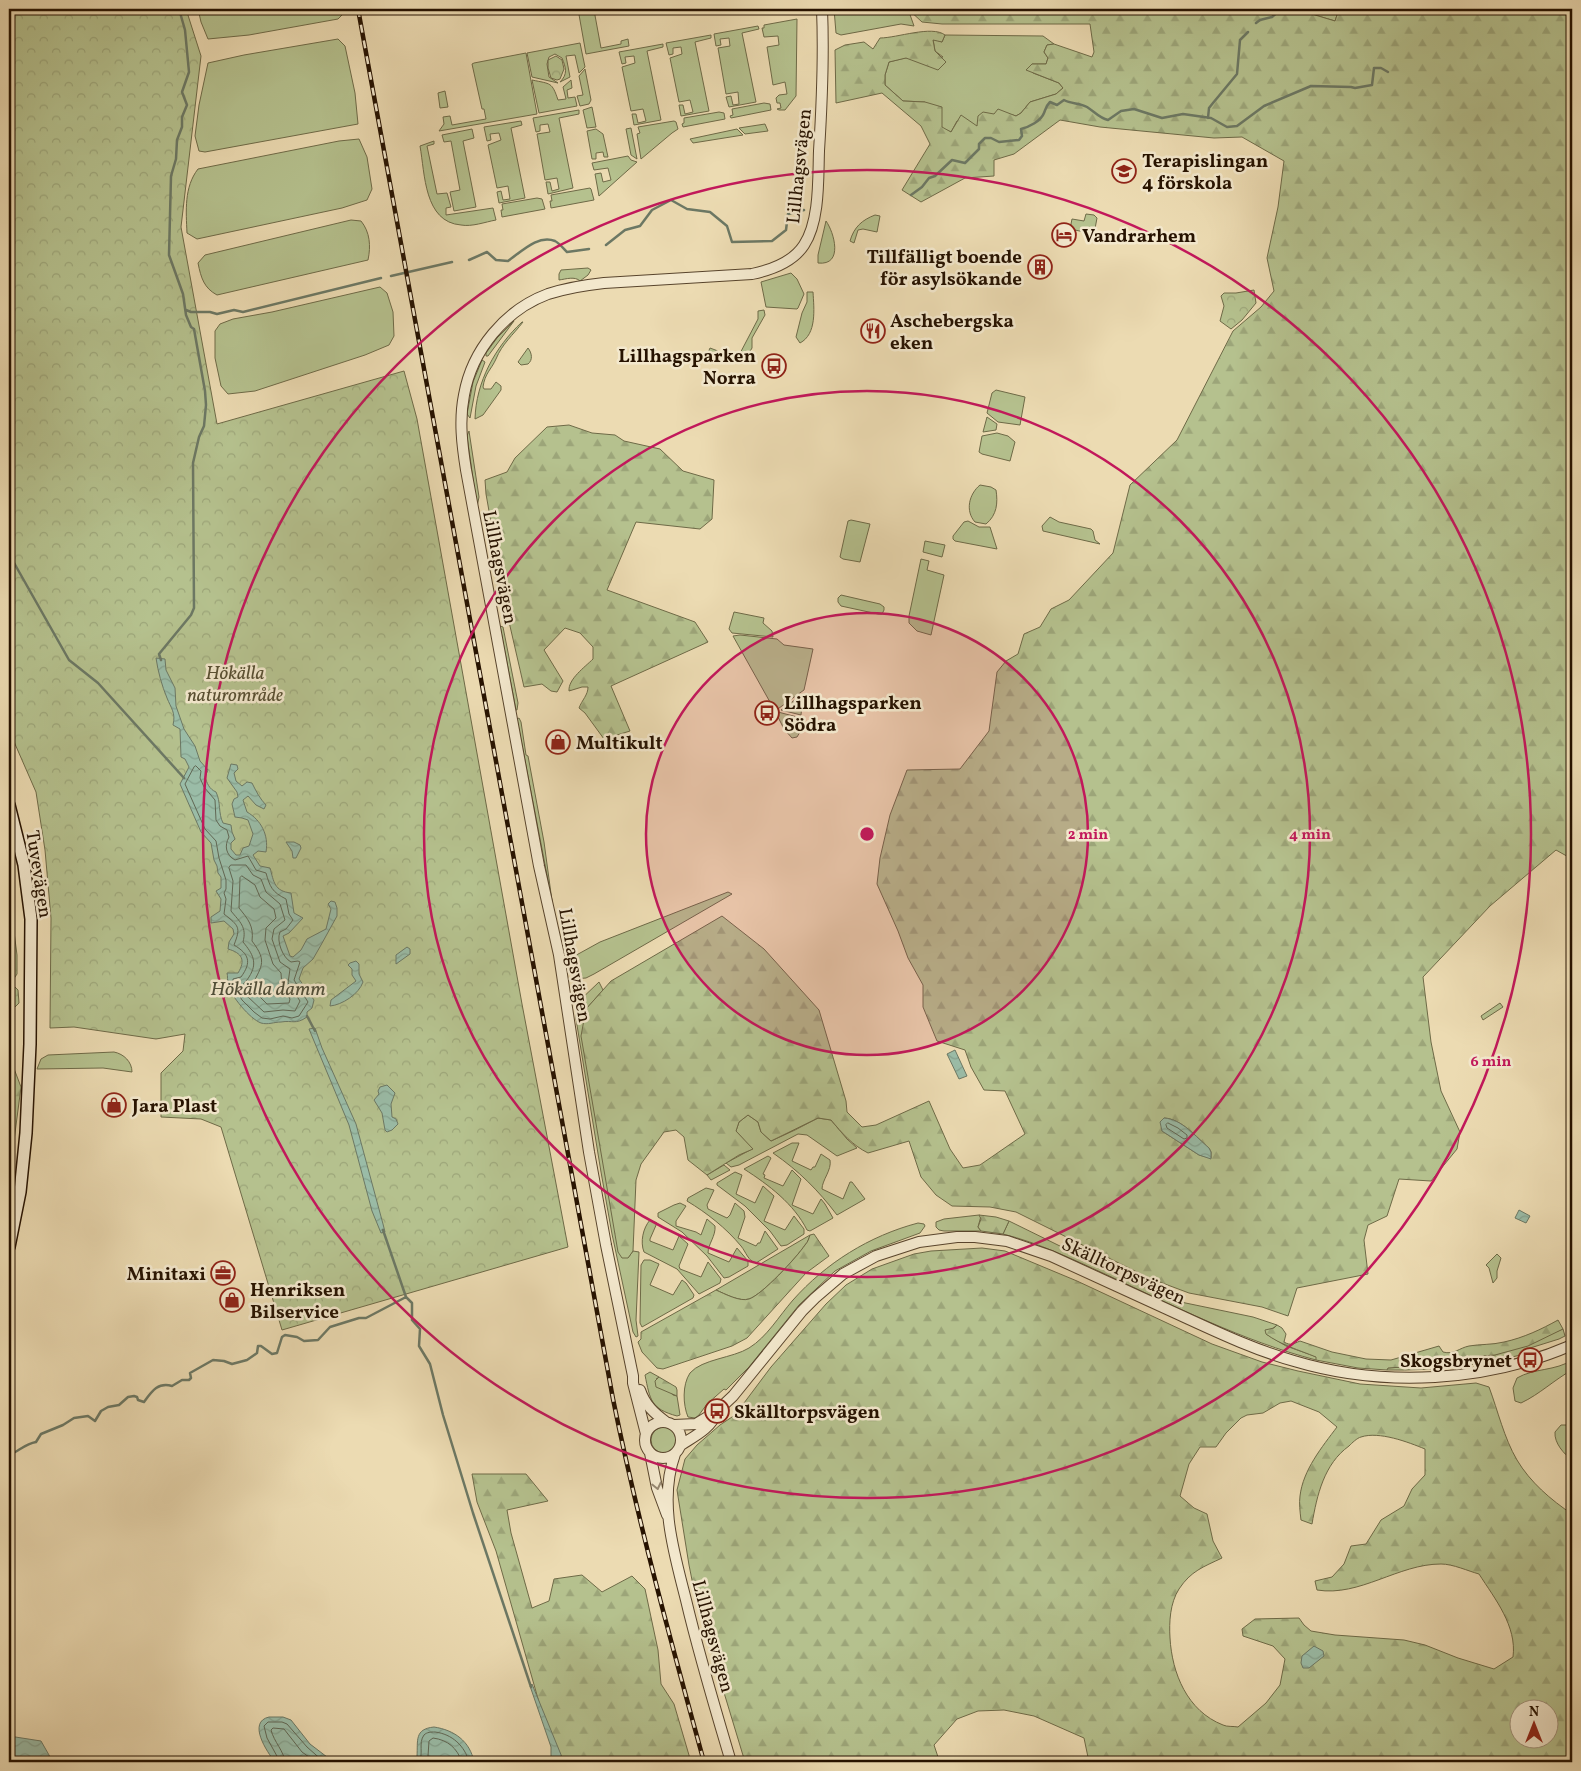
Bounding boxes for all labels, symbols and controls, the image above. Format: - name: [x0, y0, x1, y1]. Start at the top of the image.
- street label: Lillhagsvägen: [781, 107, 819, 225]
- place label: Terapislingan 4 förskola: [1142, 149, 1268, 197]
- school or university icon: Terapislingan 4 förskola: [1111, 158, 1137, 184]
- hotel icon: Vandrarhem: [1051, 222, 1077, 248]
- place label: Vandrarhem: [1082, 224, 1196, 250]
- place label: Tillfälligt boende för asylsökande: [866, 245, 1022, 293]
- building icon: Tillfälligt boende för asylsökande: [1027, 254, 1053, 280]
- place label: Aschebergska eken: [890, 309, 1014, 357]
- restaurant icon: Aschebergska eken: [860, 318, 886, 344]
- place label: Lillhagsparken Norra: [618, 344, 756, 392]
- bus stop icon: Lillhagsparken Norra: [761, 353, 787, 379]
- street label: Lillhagsvägen: [475, 508, 523, 627]
- park label: Hökälla naturområde: [187, 661, 283, 709]
- place label: Lillhagsparken Södra: [784, 691, 922, 739]
- bus stop icon: Lillhagsparken Södra: [754, 700, 780, 726]
- shop icon: Multikult: [545, 729, 571, 755]
- place label: Multikult: [576, 731, 663, 757]
- centre of rings: [858, 825, 876, 843]
- text: 2 min: [1068, 825, 1108, 846]
- text: 4 min: [1289, 825, 1331, 846]
- street label: Tuvevägen: [18, 829, 58, 920]
- street label: Lillhagsvägen: [551, 906, 597, 1024]
- water label: Hökälla damm: [210, 976, 326, 1004]
- text: 6 min: [1471, 1052, 1512, 1073]
- shop icon: Jara Plast: [101, 1092, 127, 1118]
- place label: Jara Plast: [131, 1094, 217, 1120]
- street label: Skälltorpsvägen: [1057, 1232, 1190, 1312]
- office icon: Minitaxi: [210, 1260, 236, 1286]
- place label: Minitaxi: [127, 1262, 206, 1288]
- place label: Henriksen Bilservice: [250, 1278, 345, 1326]
- shop icon: Henriksen Bilservice: [219, 1287, 245, 1313]
- bus stop icon: Skogsbrynet: [1517, 1347, 1543, 1373]
- place label: Skogsbrynet: [1400, 1349, 1512, 1375]
- bus stop icon: Skälltorpsvägen: [704, 1398, 730, 1424]
- place label: Skälltorpsvägen: [734, 1400, 880, 1426]
- one-way arrow: [651, 1482, 662, 1491]
- street label: Lillhagsvägen: [685, 1577, 740, 1696]
- north arrow: [1508, 1698, 1558, 1748]
- text: N: [1529, 1703, 1539, 1722]

